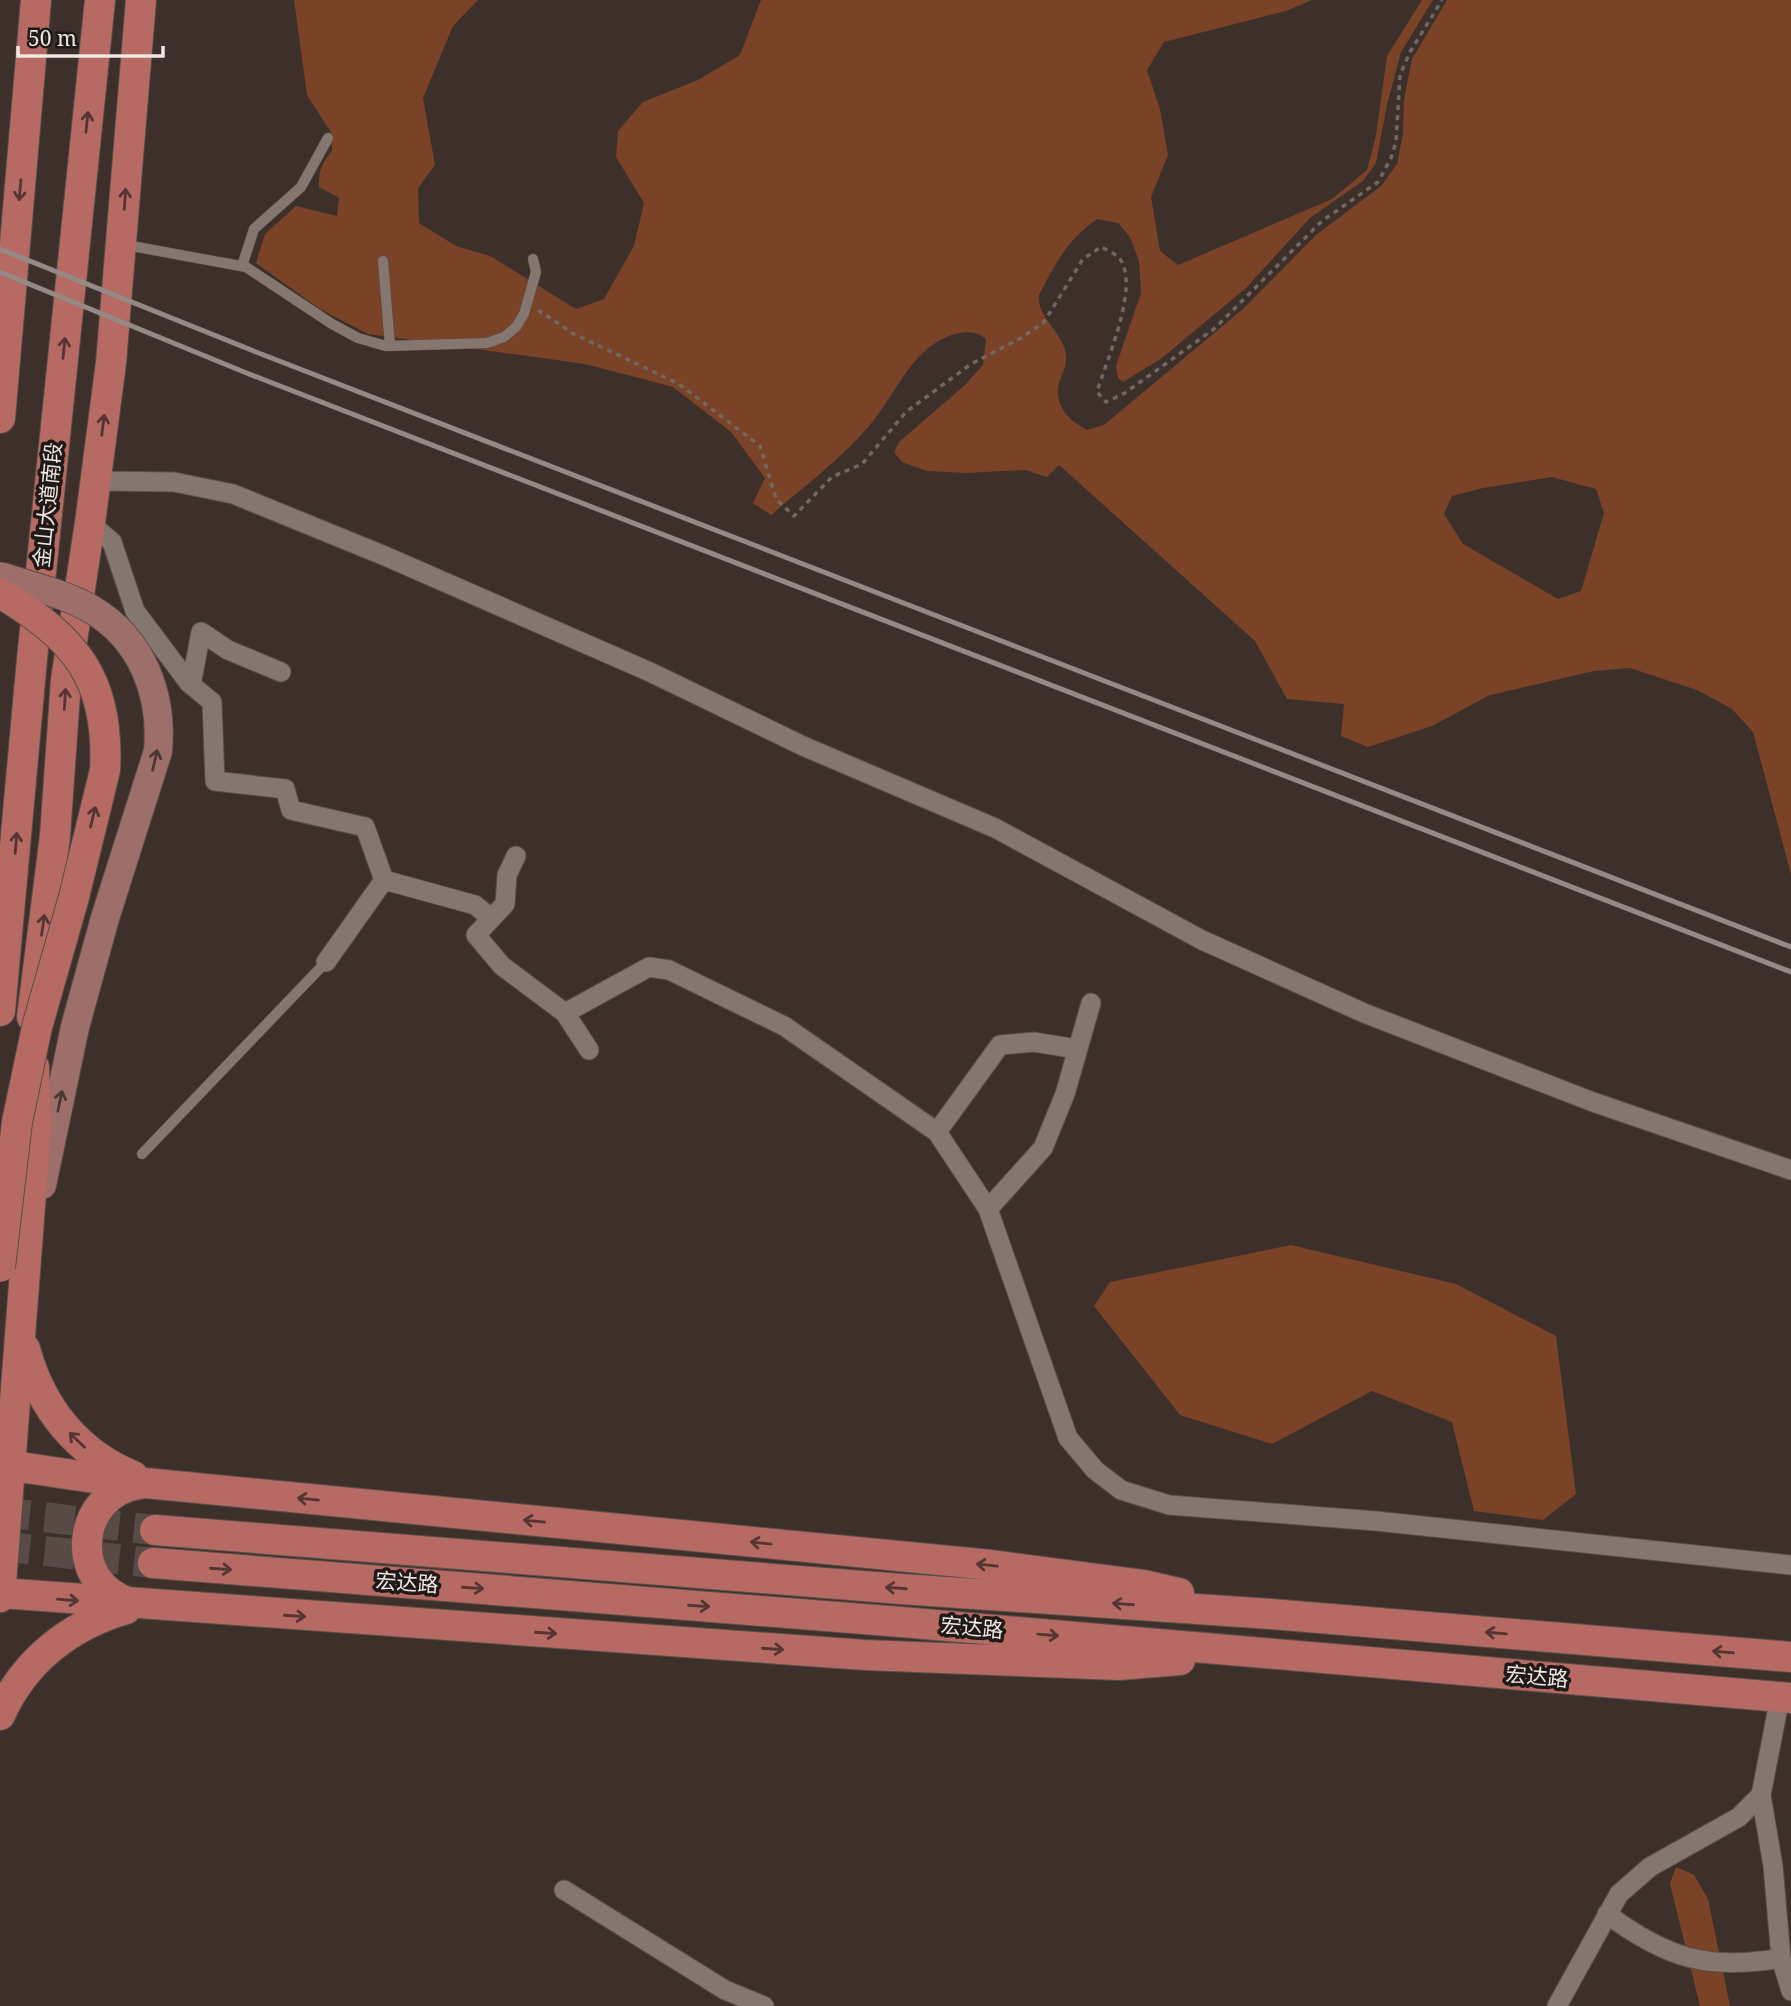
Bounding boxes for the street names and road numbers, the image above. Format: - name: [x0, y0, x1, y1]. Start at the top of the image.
- street label: 金山大道南段: [26, 441, 68, 569]
- street label: 宏达路: [375, 1566, 439, 1598]
- street label: 宏达路: [939, 1610, 1005, 1644]
- street label: 宏达路: [1504, 1659, 1570, 1693]

